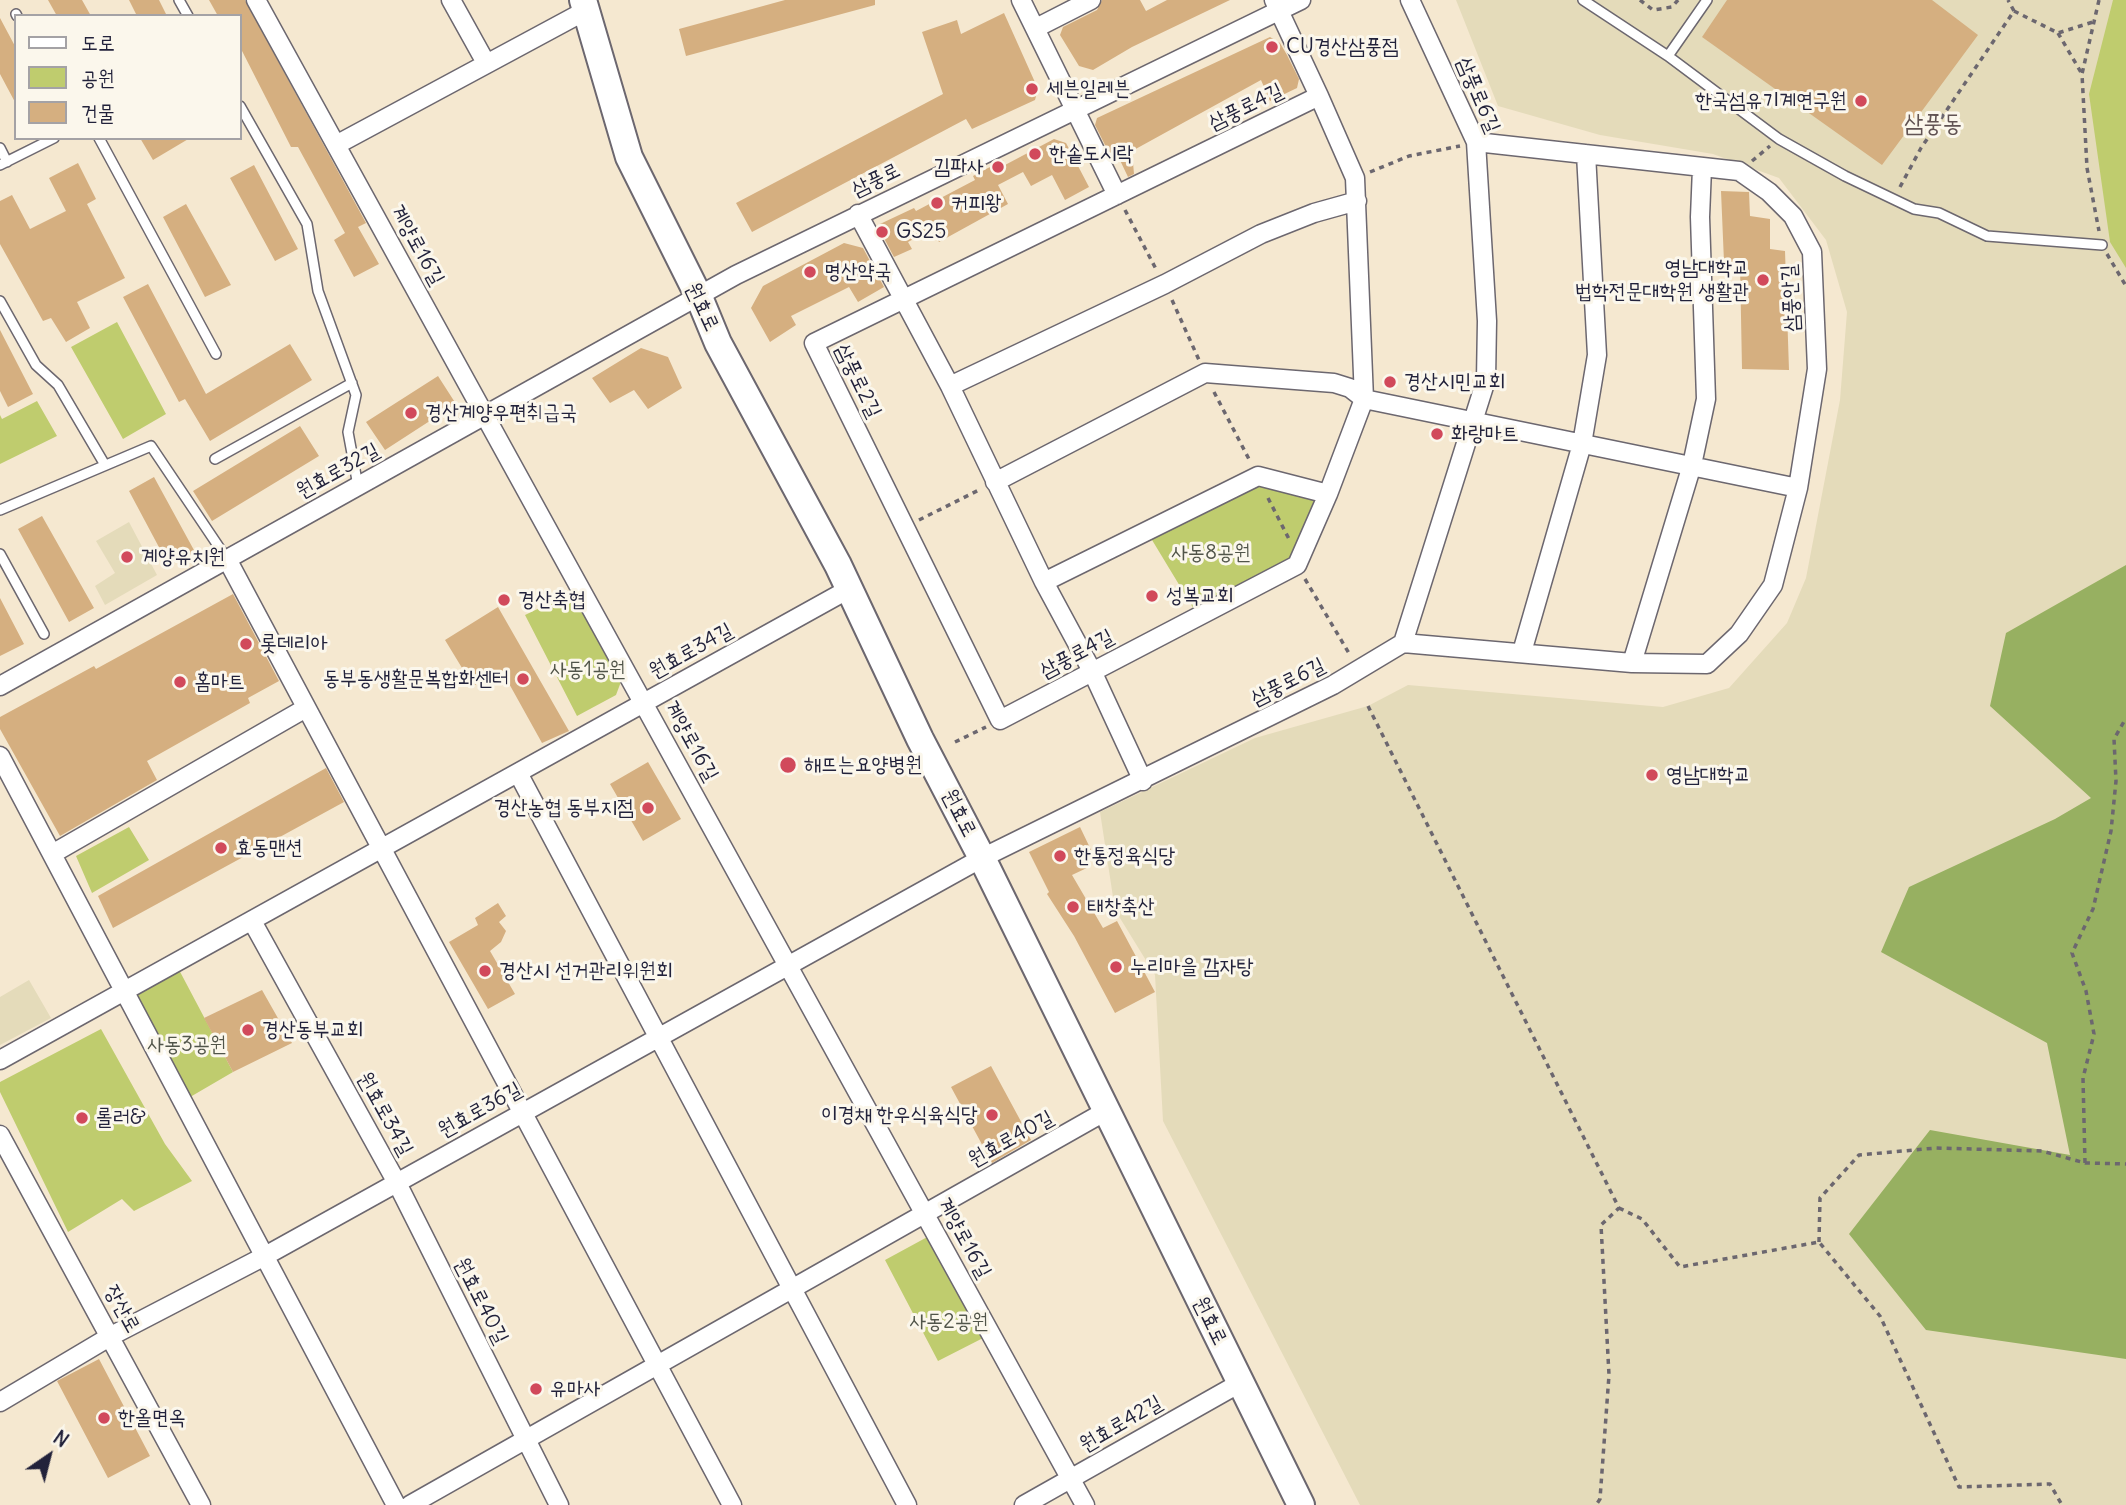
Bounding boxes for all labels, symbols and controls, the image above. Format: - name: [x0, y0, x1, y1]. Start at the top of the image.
- legend: [14, 14, 242, 140]
- text: 도로: [81, 29, 115, 56]
- place label: CU경산삼풍점: [1286, 34, 1399, 60]
- marker: CU경산삼풍점: [1264, 39, 1280, 55]
- street label: 삼풍로6길: [1451, 53, 1505, 137]
- text: 공원: [81, 64, 115, 91]
- place label: 세븐일레븐: [1046, 76, 1130, 102]
- street label: 삼풍로4길: [1205, 78, 1287, 136]
- marker: 세븐일레븐: [1024, 81, 1040, 97]
- place label: 한국섬유기계연구원: [1695, 88, 1847, 114]
- marker: 한국섬유기계연구원: [1853, 93, 1869, 109]
- text: 건물: [81, 99, 115, 126]
- district label: 삼풍동: [1904, 110, 1962, 138]
- place label: 한솥도시락: [1049, 141, 1133, 167]
- marker: 한솥도시락: [1027, 146, 1043, 162]
- place label: 김파사: [933, 154, 984, 180]
- street label: 삼풍로: [848, 158, 904, 202]
- marker: 김파사: [990, 159, 1006, 175]
- place label: 커피왕: [951, 190, 1002, 216]
- marker: 커피왕: [929, 195, 945, 211]
- street label: 계양로16길: [385, 200, 449, 290]
- place label: GS25: [896, 219, 946, 245]
- marker: GS25: [874, 224, 890, 240]
- place label: 영남대학교 법학전문대학원 생활관: [1575, 255, 1749, 305]
- place label: 명산약국: [824, 259, 892, 285]
- marker: 명산약국: [802, 264, 818, 280]
- street label: 삼풍안길: [1777, 264, 1805, 332]
- marker: 영남대학교 법학전문대학원 생활관: [1755, 272, 1771, 288]
- street label: 원효로: [680, 279, 724, 335]
- street label: 삼풍로2길: [829, 340, 887, 422]
- place label: 경산시민교회: [1404, 369, 1505, 395]
- marker: 경산시민교회: [1382, 374, 1398, 390]
- place label: 경산계양우편취급국: [425, 400, 577, 426]
- marker: 경산계양우편취급국: [403, 405, 419, 421]
- place label: 화랑마트: [1451, 421, 1519, 447]
- marker: 화랑마트: [1429, 426, 1445, 442]
- street label: 원효로32길: [292, 438, 384, 504]
- park label: 사동8공원: [1171, 540, 1251, 566]
- place label: 계양유치원: [141, 544, 225, 570]
- marker: 계양유치원: [119, 549, 135, 565]
- place label: 성복교회: [1166, 583, 1234, 609]
- place label: 경산축협: [518, 587, 586, 613]
- marker: 성복교회: [1144, 588, 1160, 604]
- marker: 경산축협: [496, 592, 512, 608]
- street label: 원효로34길: [645, 618, 737, 684]
- street label: 삼풍로4길: [1036, 624, 1118, 684]
- place label: 롯데리아: [260, 631, 328, 657]
- marker: 롯데리아: [238, 636, 254, 652]
- street label: 삼풍로6길: [1247, 653, 1329, 711]
- park label: 사동1공원: [550, 657, 626, 683]
- place label: 동부동생활문복합화센터: [323, 666, 509, 692]
- place label: 홈마트: [194, 669, 245, 695]
- marker: 동부동생활문복합화센터: [515, 671, 531, 687]
- marker: 홈마트: [172, 674, 188, 690]
- street label: 계양로16길: [659, 696, 723, 786]
- place label: 해뜨는요양병원: [804, 752, 922, 778]
- marker: 해뜨는요양병원: [778, 755, 798, 775]
- place label: 영남대학교: [1666, 762, 1750, 788]
- marker: 영남대학교: [1644, 767, 1660, 783]
- street label: 원효로: [936, 785, 982, 841]
- place label: 경산농협 동부지점: [494, 795, 634, 821]
- marker: 경산농협 동부지점: [640, 800, 656, 816]
- place label: 효동맨션: [235, 835, 303, 861]
- marker: 효동맨션: [213, 840, 229, 856]
- place label: 한통정육식당: [1074, 843, 1175, 869]
- marker: 한통정육식당: [1052, 848, 1068, 864]
- place label: 태창축산: [1087, 894, 1155, 920]
- marker: 태창축산: [1065, 899, 1081, 915]
- place label: 누리마을 감자탕: [1130, 954, 1253, 980]
- place label: 경산시 선거관리위원회: [499, 958, 673, 984]
- marker: 누리마을 감자탕: [1108, 959, 1124, 975]
- marker: 경산시 선거관리위원회: [477, 963, 493, 979]
- place label: 경산동부교회: [262, 1017, 363, 1043]
- marker: 경산동부교회: [240, 1022, 256, 1038]
- park label: 사동3공원: [147, 1032, 227, 1058]
- street label: 원효로34길: [352, 1068, 418, 1160]
- street label: 원효로36길: [434, 1077, 526, 1143]
- place label: 이경채 한우식육식당: [821, 1102, 978, 1128]
- place label: 롤러&: [96, 1105, 146, 1131]
- street label: 원효로40길: [964, 1105, 1058, 1173]
- marker: 이경채 한우식육식당: [984, 1107, 1000, 1123]
- marker: 롤러&: [74, 1110, 90, 1126]
- street label: 계양로16길: [932, 1193, 996, 1283]
- street label: 원효로40길: [449, 1254, 513, 1348]
- street label: 장산로: [99, 1281, 145, 1337]
- street label: 원효로: [1188, 1293, 1232, 1349]
- park label: 사동2공원: [909, 1309, 989, 1335]
- place label: 유마사: [550, 1376, 601, 1402]
- marker: 유마사: [528, 1381, 544, 1397]
- street label: 원효로42길: [1075, 1390, 1167, 1458]
- place label: 한올면옥: [118, 1405, 186, 1431]
- marker: 한올면옥: [96, 1410, 112, 1426]
- north arrow: [14, 1421, 84, 1491]
- text: N: [49, 1425, 73, 1452]

